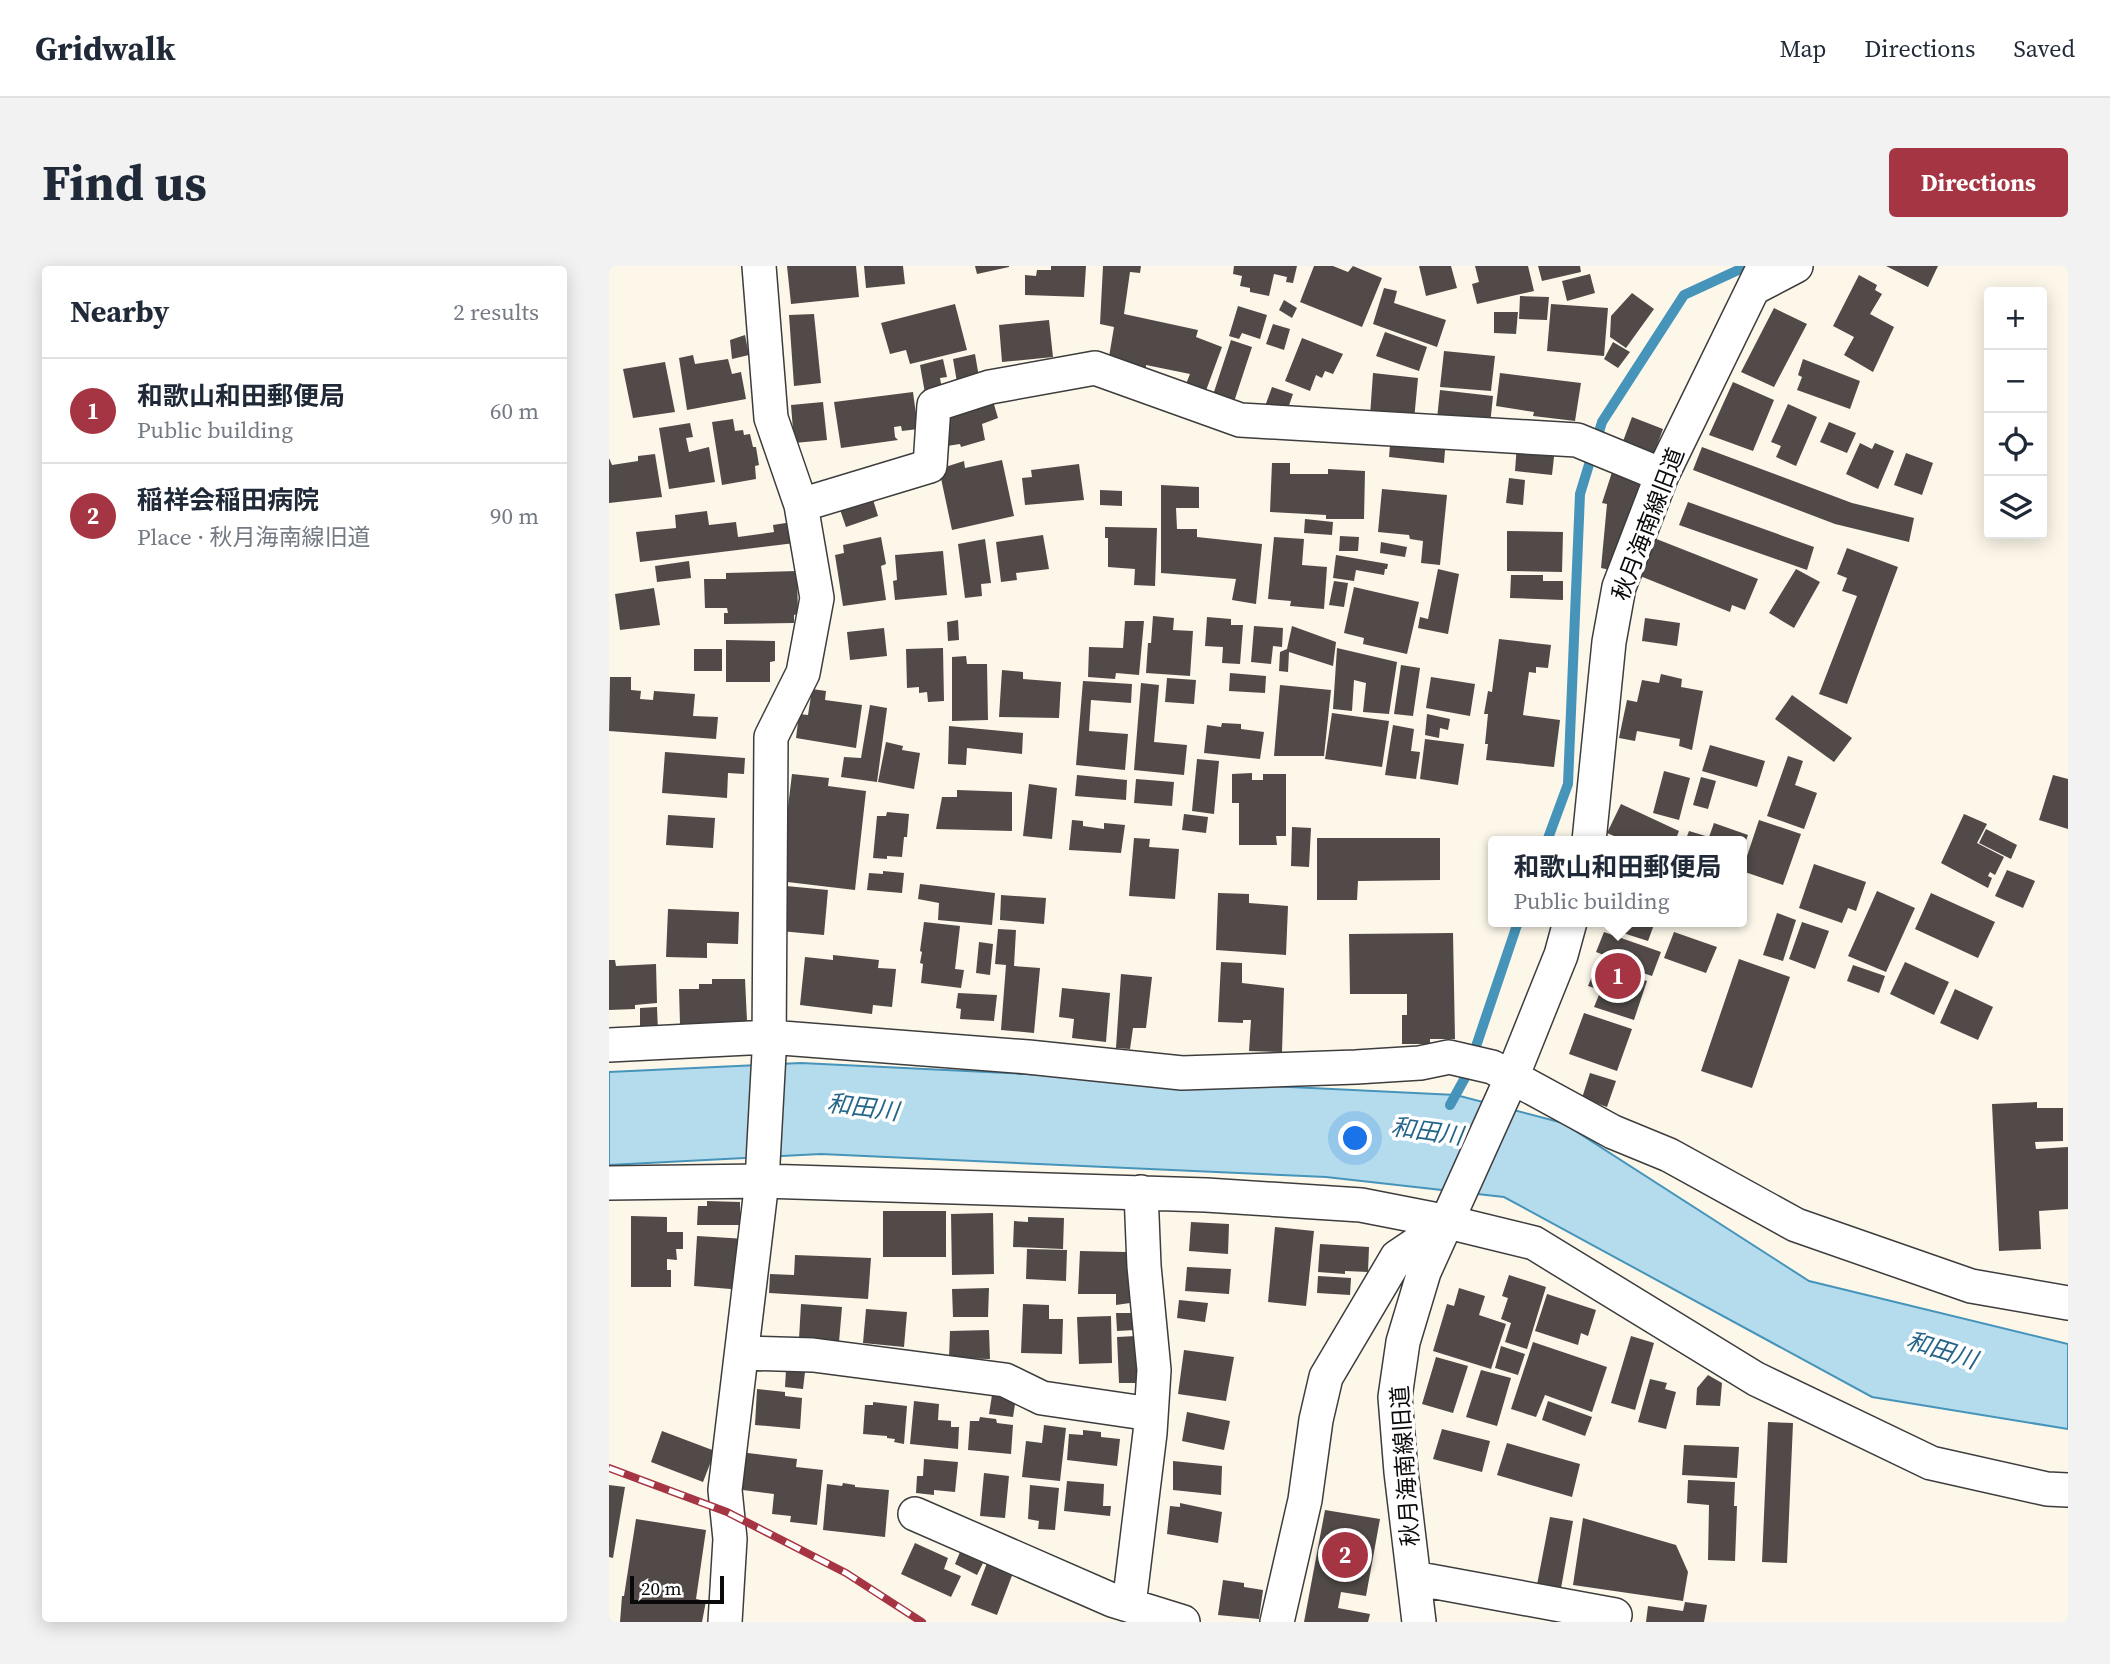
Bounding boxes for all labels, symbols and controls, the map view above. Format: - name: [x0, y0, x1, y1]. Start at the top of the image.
- text: Gridwalk: [35, 26, 175, 71]
- text: Map: [1779, 32, 1826, 65]
- text: Directions: [1864, 32, 1975, 65]
- text: Saved: [2013, 32, 2075, 65]
- button: Directions: [1889, 148, 2068, 217]
- text: Find us: [42, 149, 207, 216]
- map controls: [1984, 287, 2047, 539]
- button: +: [1984, 287, 2047, 350]
- text: Nearby: [70, 291, 169, 332]
- text: 2 results: [453, 296, 539, 328]
- button: −: [1984, 350, 2047, 413]
- text: 和歌山和田郵便局: [137, 378, 345, 414]
- text: 1: [87, 395, 99, 427]
- text: 60 m: [490, 395, 539, 427]
- button: locate: [1984, 413, 2047, 476]
- text: Public building: [137, 414, 293, 446]
- street label: 秋月海南線旧道: [1604, 443, 1692, 605]
- button: layers: [1984, 476, 2047, 539]
- text: 稲祥会稲田病院: [137, 482, 319, 518]
- text: 2: [87, 500, 99, 532]
- text: 90 m: [490, 500, 539, 532]
- text: Place · 秋月海南線旧道: [137, 521, 370, 553]
- popup: [1488, 836, 1747, 927]
- text: 和歌山和田郵便局: [1513, 849, 1722, 885]
- text: Public building: [1513, 885, 1670, 917]
- pin: 1: [1595, 950, 1641, 1002]
- water label: 和田川: [825, 1086, 904, 1128]
- water label: 和田川: [1389, 1110, 1468, 1153]
- your location: [1338, 1121, 1372, 1155]
- water label: 和田川: [1903, 1324, 1984, 1377]
- street label: 秋月海南線旧道: [1383, 1385, 1427, 1547]
- pin: 2: [1322, 1529, 1368, 1581]
- scale bar: [630, 1573, 725, 1605]
- text: 20 m: [641, 1575, 682, 1601]

